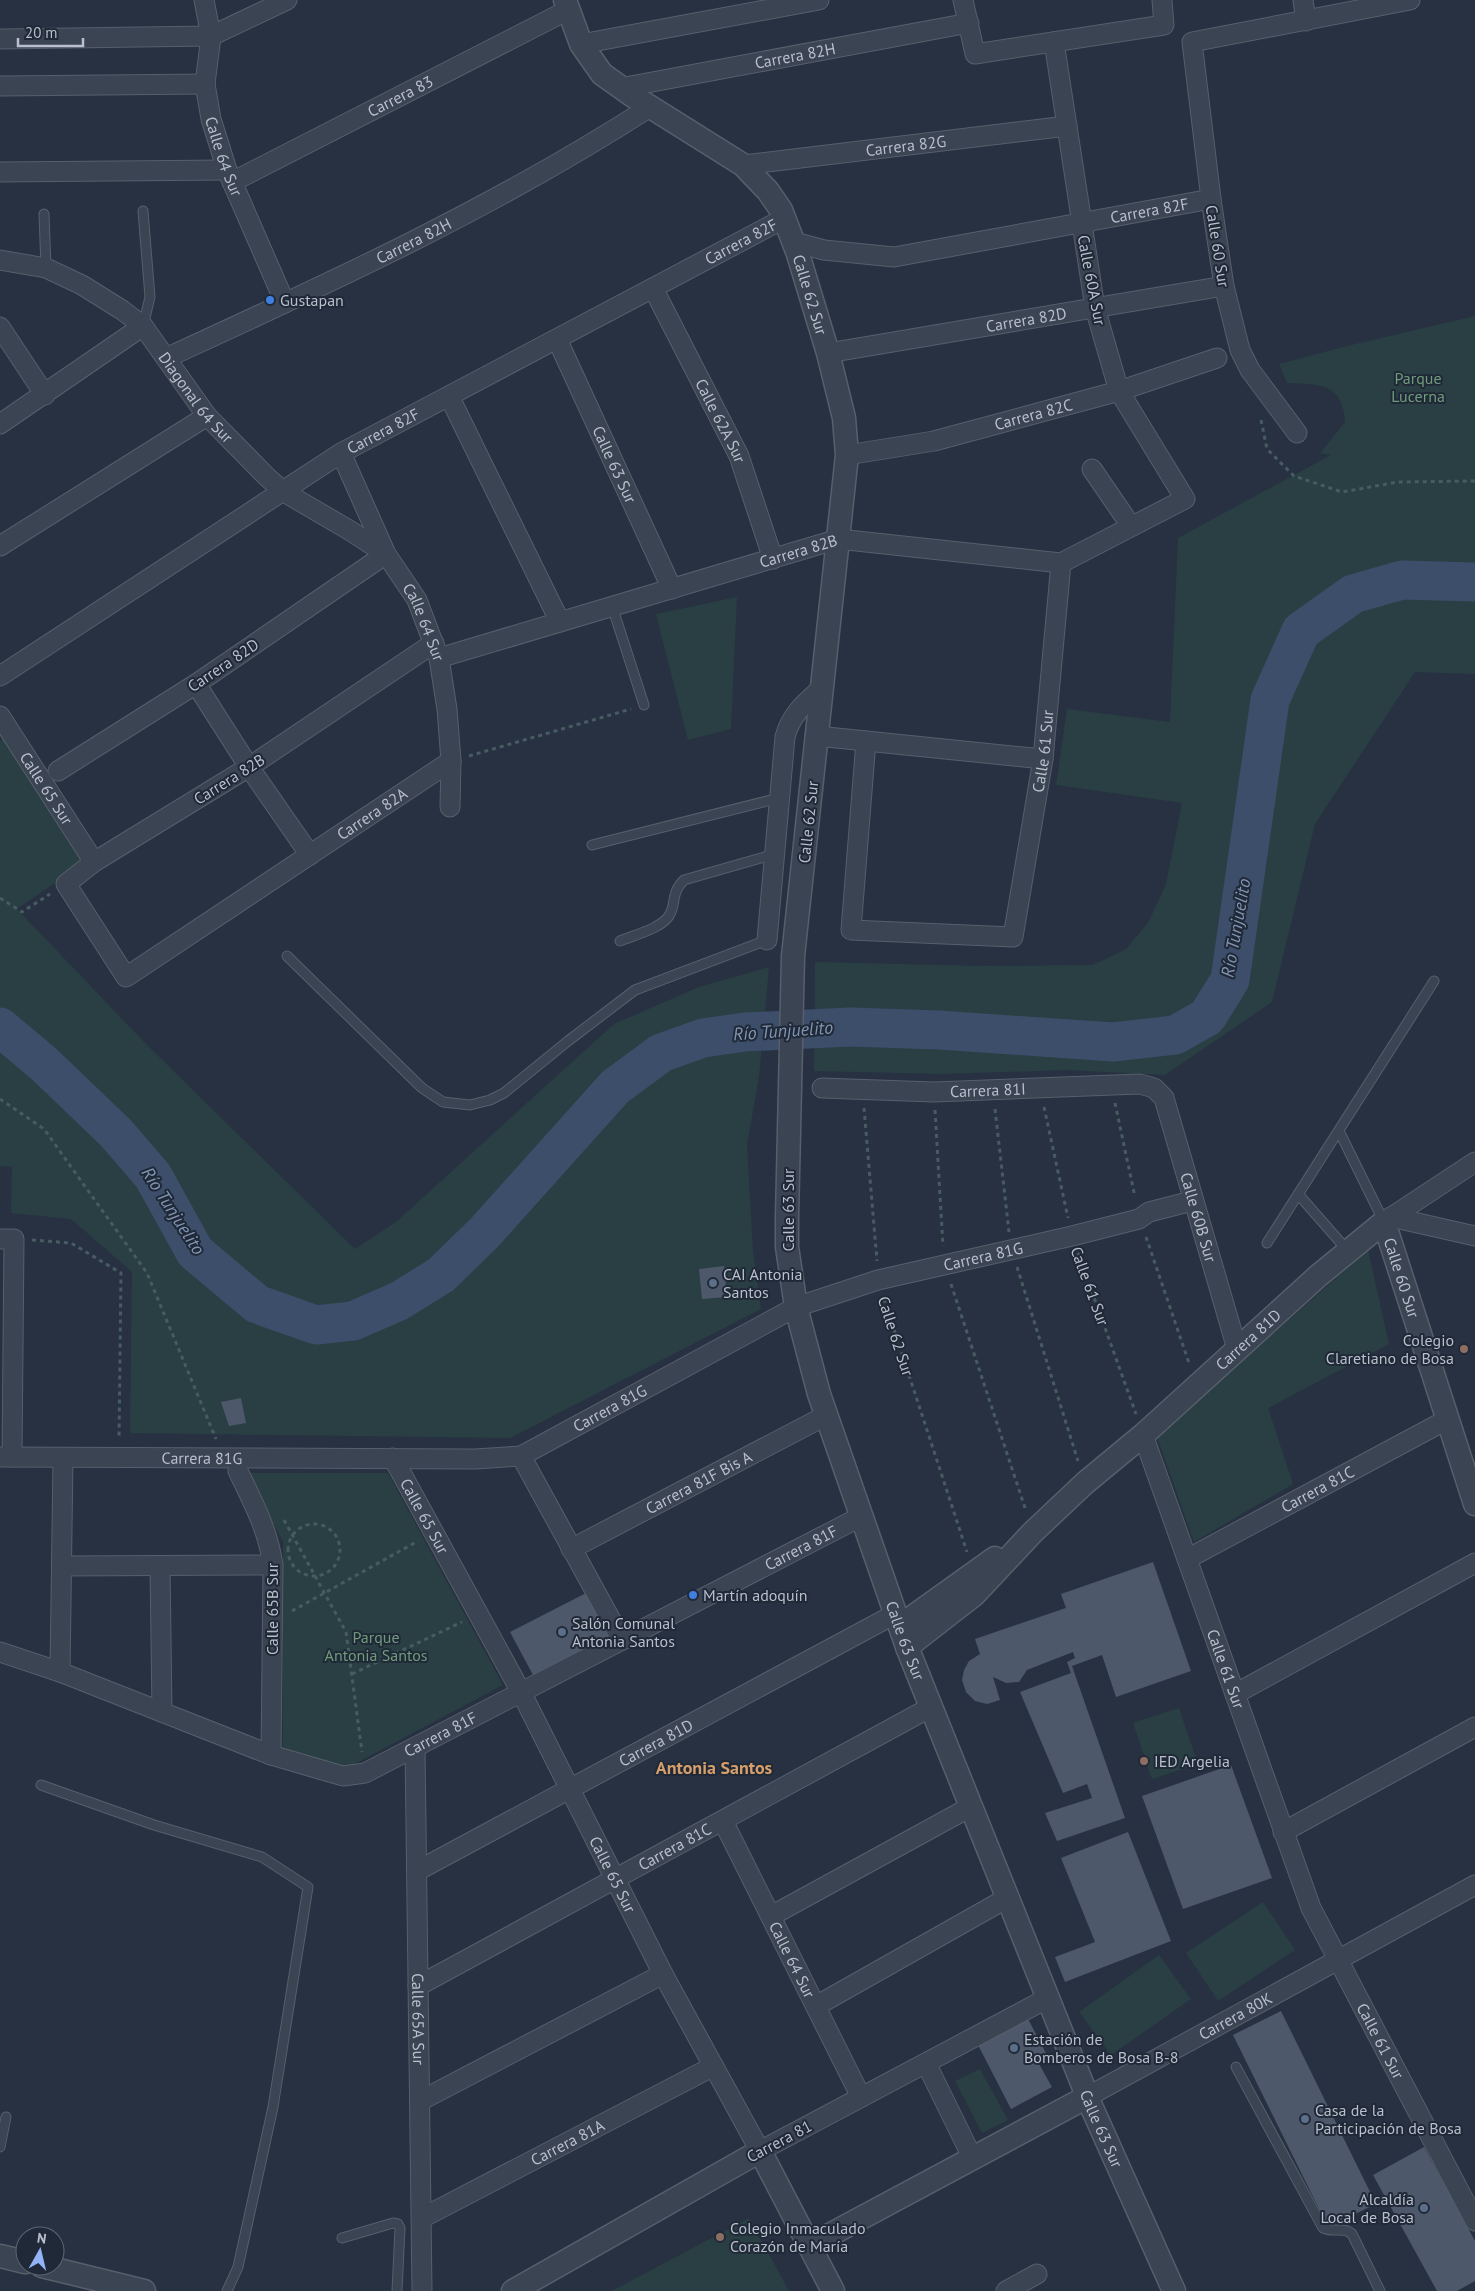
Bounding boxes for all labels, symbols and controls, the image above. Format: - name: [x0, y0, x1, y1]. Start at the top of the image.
- scale bar: [18, 15, 82, 47]
- text: 20 m: [25, 23, 58, 42]
- street label: Carrera 82H: [753, 38, 837, 73]
- street label: Carrera 83: [364, 71, 436, 121]
- street label: Calle 64 Sur: [201, 114, 247, 200]
- street label: Carrera 82G: [865, 131, 947, 160]
- street label: Carrera 82F: [1109, 193, 1190, 227]
- street label: Calle 60 Sur: [1202, 204, 1234, 289]
- street label: Carrera 82H: [373, 213, 455, 268]
- street label: Carrera 82F: [701, 214, 781, 269]
- street label: Calle 60A Sur: [1073, 233, 1111, 327]
- street label: Calle 62 Sur: [789, 252, 832, 338]
- place label: Gustapan: [280, 290, 344, 310]
- marker: Gustapan: [264, 294, 276, 306]
- street label: Carrera 82D: [984, 303, 1068, 336]
- street label: Diagonal 64 Sur: [155, 348, 238, 447]
- park label: Parque Lucerna: [1391, 368, 1445, 406]
- street label: Calle 62A Sur: [691, 375, 751, 465]
- street label: Carrera 82C: [992, 394, 1075, 434]
- street label: Carrera 82F: [343, 403, 423, 458]
- street label: Calle 63 Sur: [588, 423, 641, 507]
- street label: Carrera 82B: [757, 530, 840, 572]
- street label: Calle 64 Sur: [398, 579, 449, 664]
- street label: Carrera 82D: [184, 634, 262, 696]
- street label: Calle 61 Sur: [1028, 709, 1058, 794]
- street label: Calle 65 Sur: [16, 748, 78, 829]
- street label: Carrera 82B: [190, 749, 268, 809]
- street label: Calle 62 Sur: [794, 779, 822, 864]
- street label: Carrera 82A: [333, 783, 411, 844]
- water label: Río Tunjuelito: [1215, 877, 1256, 979]
- water label: Río Tunjuelito: [732, 1016, 834, 1045]
- street label: Carrera 81I: [950, 1078, 1026, 1101]
- water label: Río Tunjuelito: [137, 1162, 210, 1259]
- street label: Calle 63 Sur: [778, 1168, 798, 1251]
- street label: Calle 60B Sur: [1176, 1170, 1221, 1265]
- street label: Calle 60 Sur: [1380, 1235, 1424, 1321]
- street label: Carrera 81G: [942, 1237, 1025, 1275]
- street label: Calle 61 Sur: [1066, 1244, 1114, 1329]
- place label: CAI Antonia Santos: [723, 1264, 802, 1302]
- marker: CAI Antonia Santos: [707, 1277, 719, 1289]
- street label: Calle 62 Sur: [874, 1294, 918, 1379]
- street label: Carrera 81D: [1211, 1305, 1285, 1374]
- place label: Colegio Claretiano de Bosa: [1326, 1330, 1454, 1368]
- marker: Colegio Claretiano de Bosa: [1458, 1343, 1470, 1355]
- street label: Carrera 81G: [569, 1380, 650, 1436]
- street label: Carrera 81F Bis A: [642, 1446, 756, 1518]
- street label: Carrera 81G: [162, 1448, 242, 1468]
- street label: Carrera 81C: [1277, 1461, 1357, 1517]
- street label: Calle 65 Sur: [396, 1475, 454, 1558]
- street label: Carrera 81F: [761, 1520, 841, 1575]
- street label: Calle 65B Sur: [262, 1562, 282, 1655]
- place label: Martín adoquín: [703, 1585, 808, 1605]
- marker: Martín adoquín: [687, 1589, 699, 1601]
- street label: Calle 63 Sur: [882, 1598, 929, 1684]
- place label: Salón Comunal Antonia Santos: [572, 1613, 675, 1651]
- marker: Salón Comunal Antonia Santos: [556, 1626, 568, 1638]
- street label: Calle 61 Sur: [1203, 1626, 1249, 1712]
- park label: Parque Antonia Santos: [325, 1627, 428, 1665]
- street label: Carrera 81F: [401, 1707, 480, 1761]
- street label: Carrera 81D: [615, 1715, 696, 1771]
- place label: IED Argelia: [1154, 1751, 1230, 1771]
- marker: IED Argelia: [1138, 1755, 1150, 1767]
- district label: Antonia Santos: [656, 1756, 773, 1779]
- street label: Carrera 81C: [635, 1819, 714, 1874]
- street label: Calle 65 Sur: [585, 1833, 641, 1916]
- street label: Calle 64 Sur: [765, 1918, 820, 2002]
- street label: Calle 65A Sur: [408, 1973, 429, 2065]
- street label: Carrera 80K: [1195, 1988, 1276, 2044]
- street label: Calle 61 Sur: [1353, 2000, 1409, 2083]
- place label: Estación de Bomberos de Bosa B-8: [1024, 2029, 1178, 2067]
- marker: Estación de Bomberos de Bosa B-8: [1008, 2042, 1020, 2054]
- street label: Calle 63 Sur: [1076, 2087, 1128, 2171]
- place label: Casa de la Participación de Bosa: [1315, 2100, 1462, 2138]
- marker: Casa de la Participación de Bosa: [1299, 2113, 1311, 2125]
- street label: Carrera 81A: [527, 2115, 608, 2170]
- street label: Carrera 81: [743, 2116, 815, 2166]
- place label: Alcaldía Local de Bosa: [1320, 2189, 1414, 2227]
- marker: Alcaldía Local de Bosa: [1418, 2202, 1430, 2214]
- place label: Colegio Inmaculado Corazón de María: [730, 2218, 865, 2256]
- north arrow: [15, 2226, 65, 2276]
- text: N: [36, 2229, 48, 2248]
- marker: Colegio Inmaculado Corazón de María: [714, 2231, 726, 2243]

